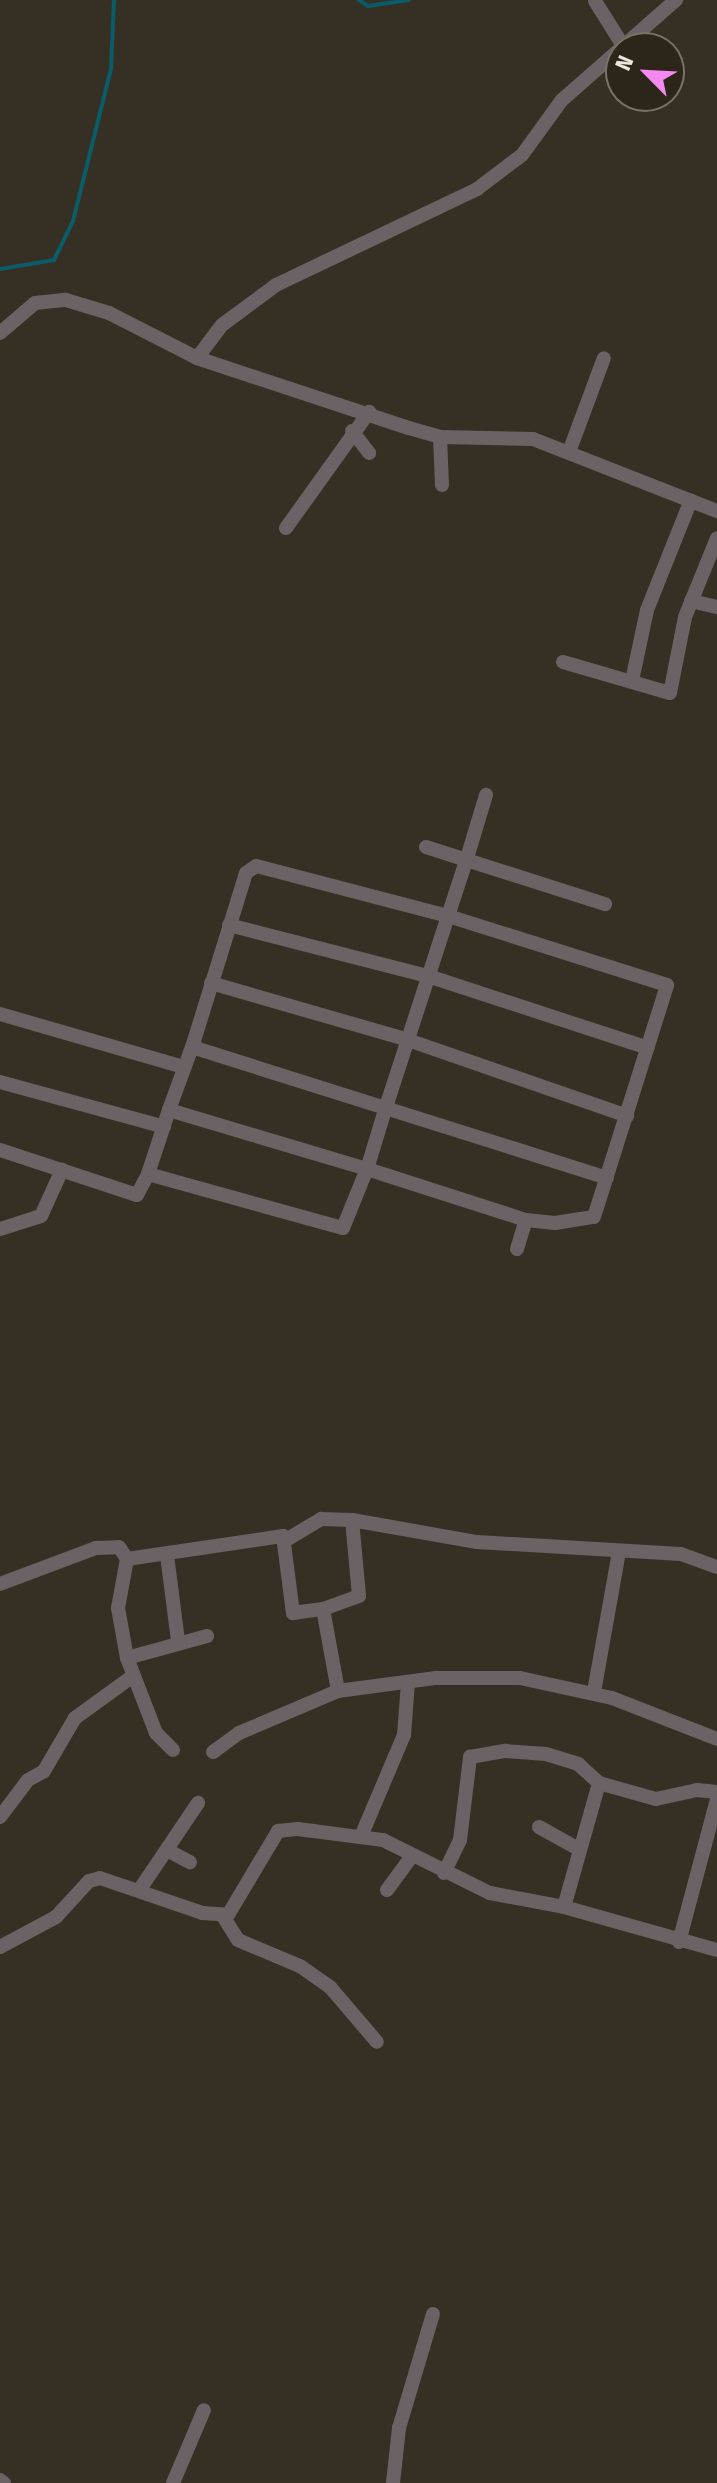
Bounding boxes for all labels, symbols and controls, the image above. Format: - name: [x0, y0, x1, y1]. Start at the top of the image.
- north arrow: [605, 32, 685, 112]
- text: N: [609, 51, 639, 74]

